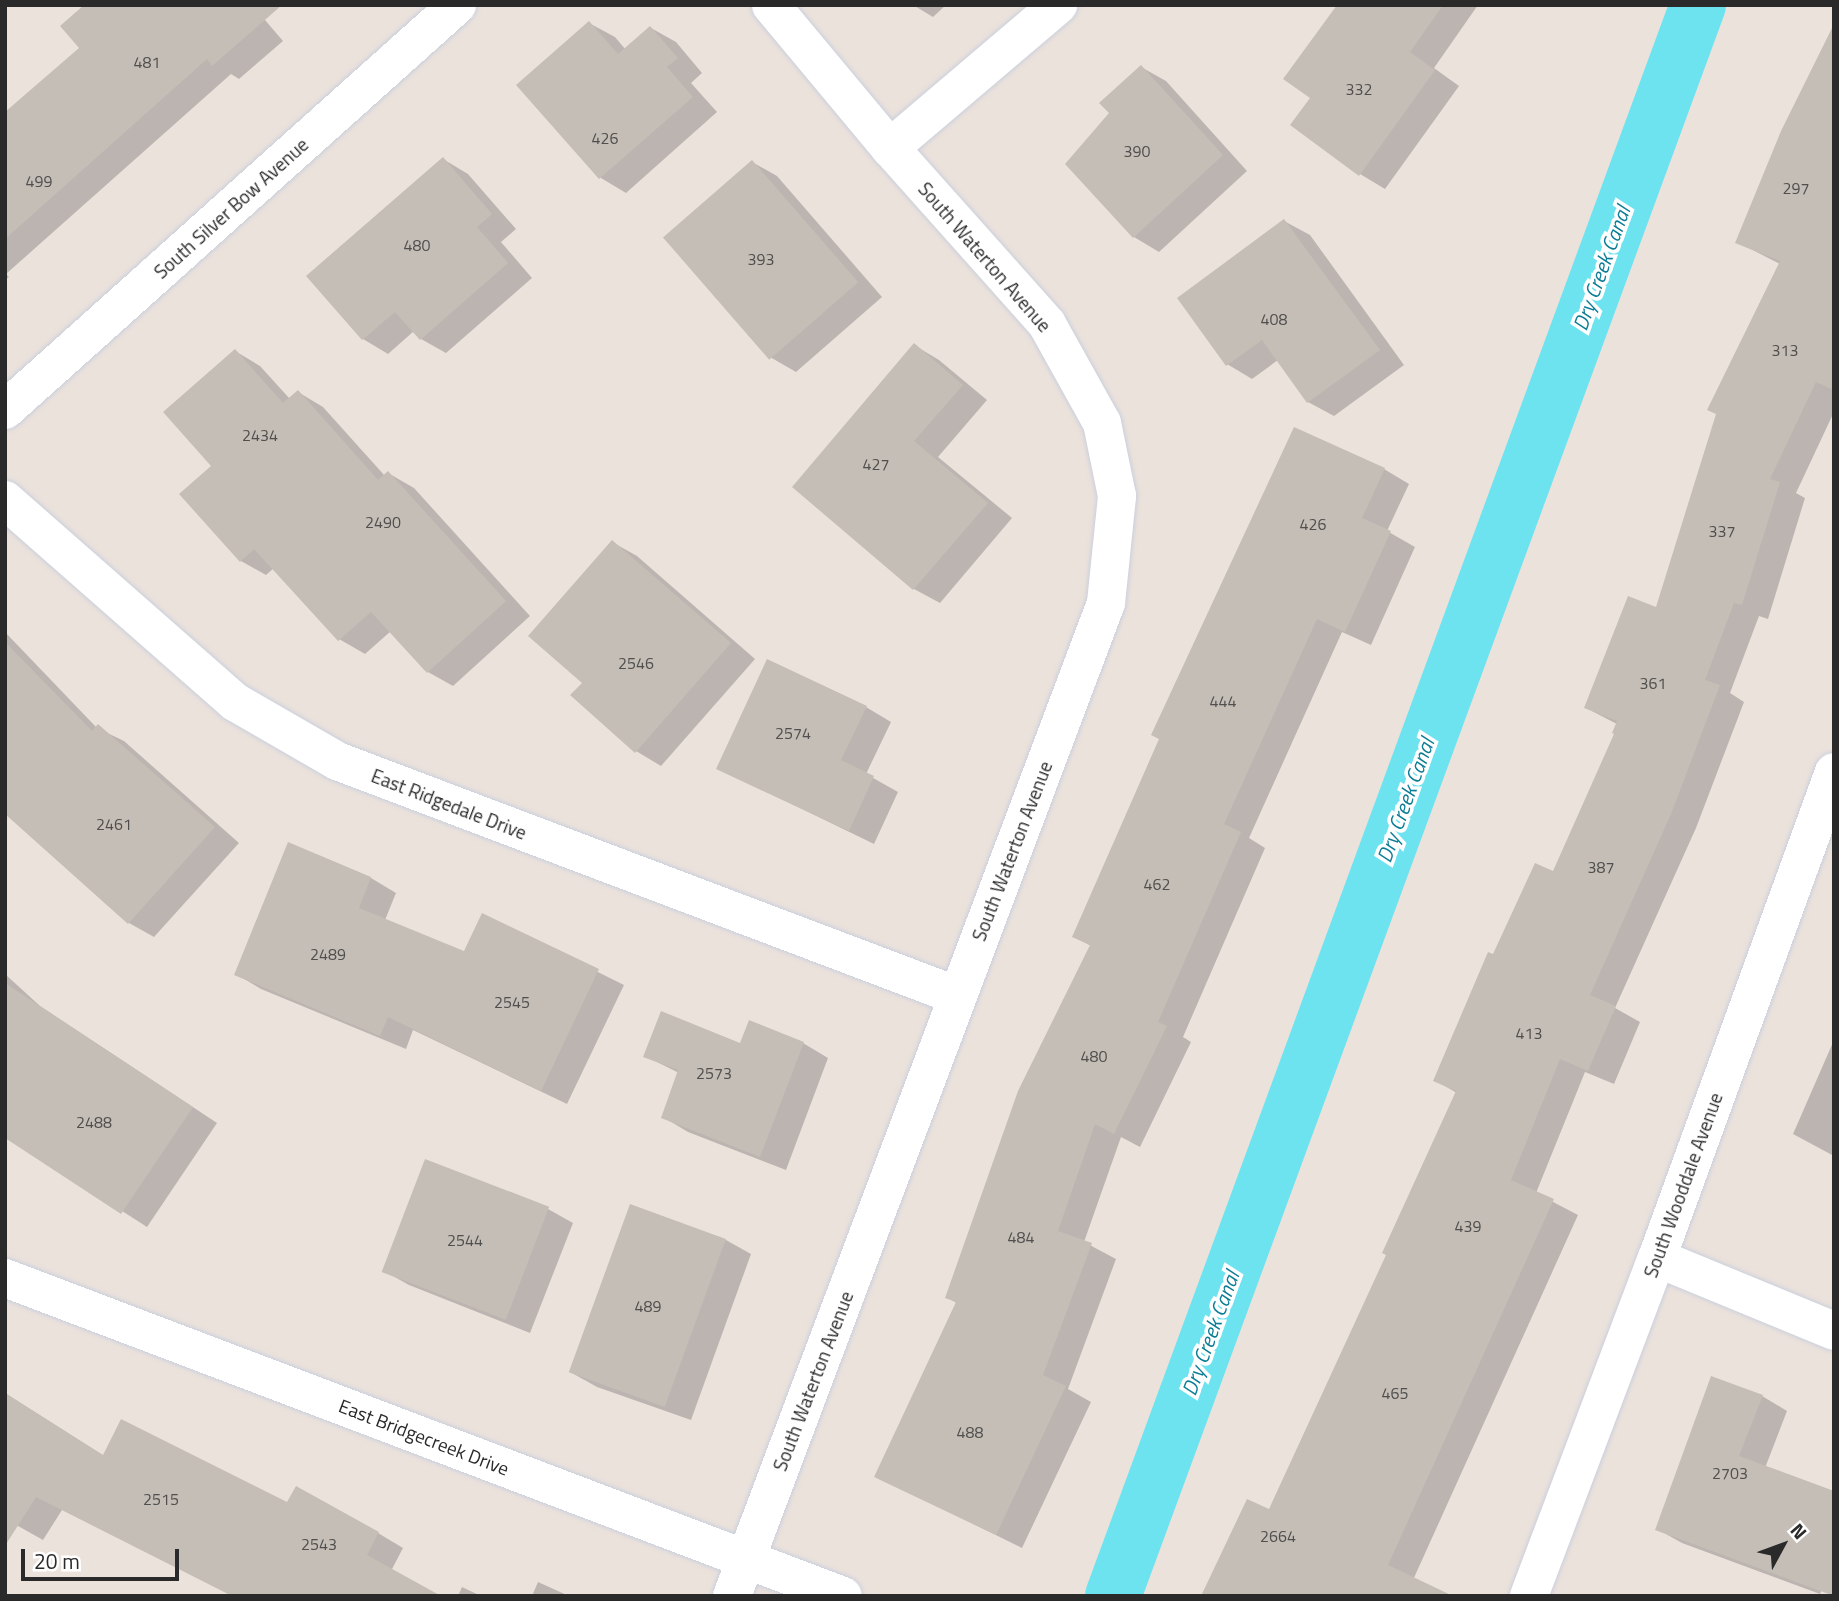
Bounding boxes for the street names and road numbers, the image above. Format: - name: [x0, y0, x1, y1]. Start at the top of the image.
- street label: South Silver Bow Avenue: [149, 133, 313, 283]
- street label: South Waterton Avenue: [914, 177, 1056, 337]
- street label: South Waterton Avenue: [967, 758, 1057, 944]
- street label: East Ridgedale Drive: [368, 764, 530, 844]
- street label: South Wooddale Avenue: [1639, 1089, 1727, 1281]
- street label: South Waterton Avenue: [768, 1288, 858, 1474]
- street label: East Bridgecreek Drive: [336, 1394, 512, 1480]

